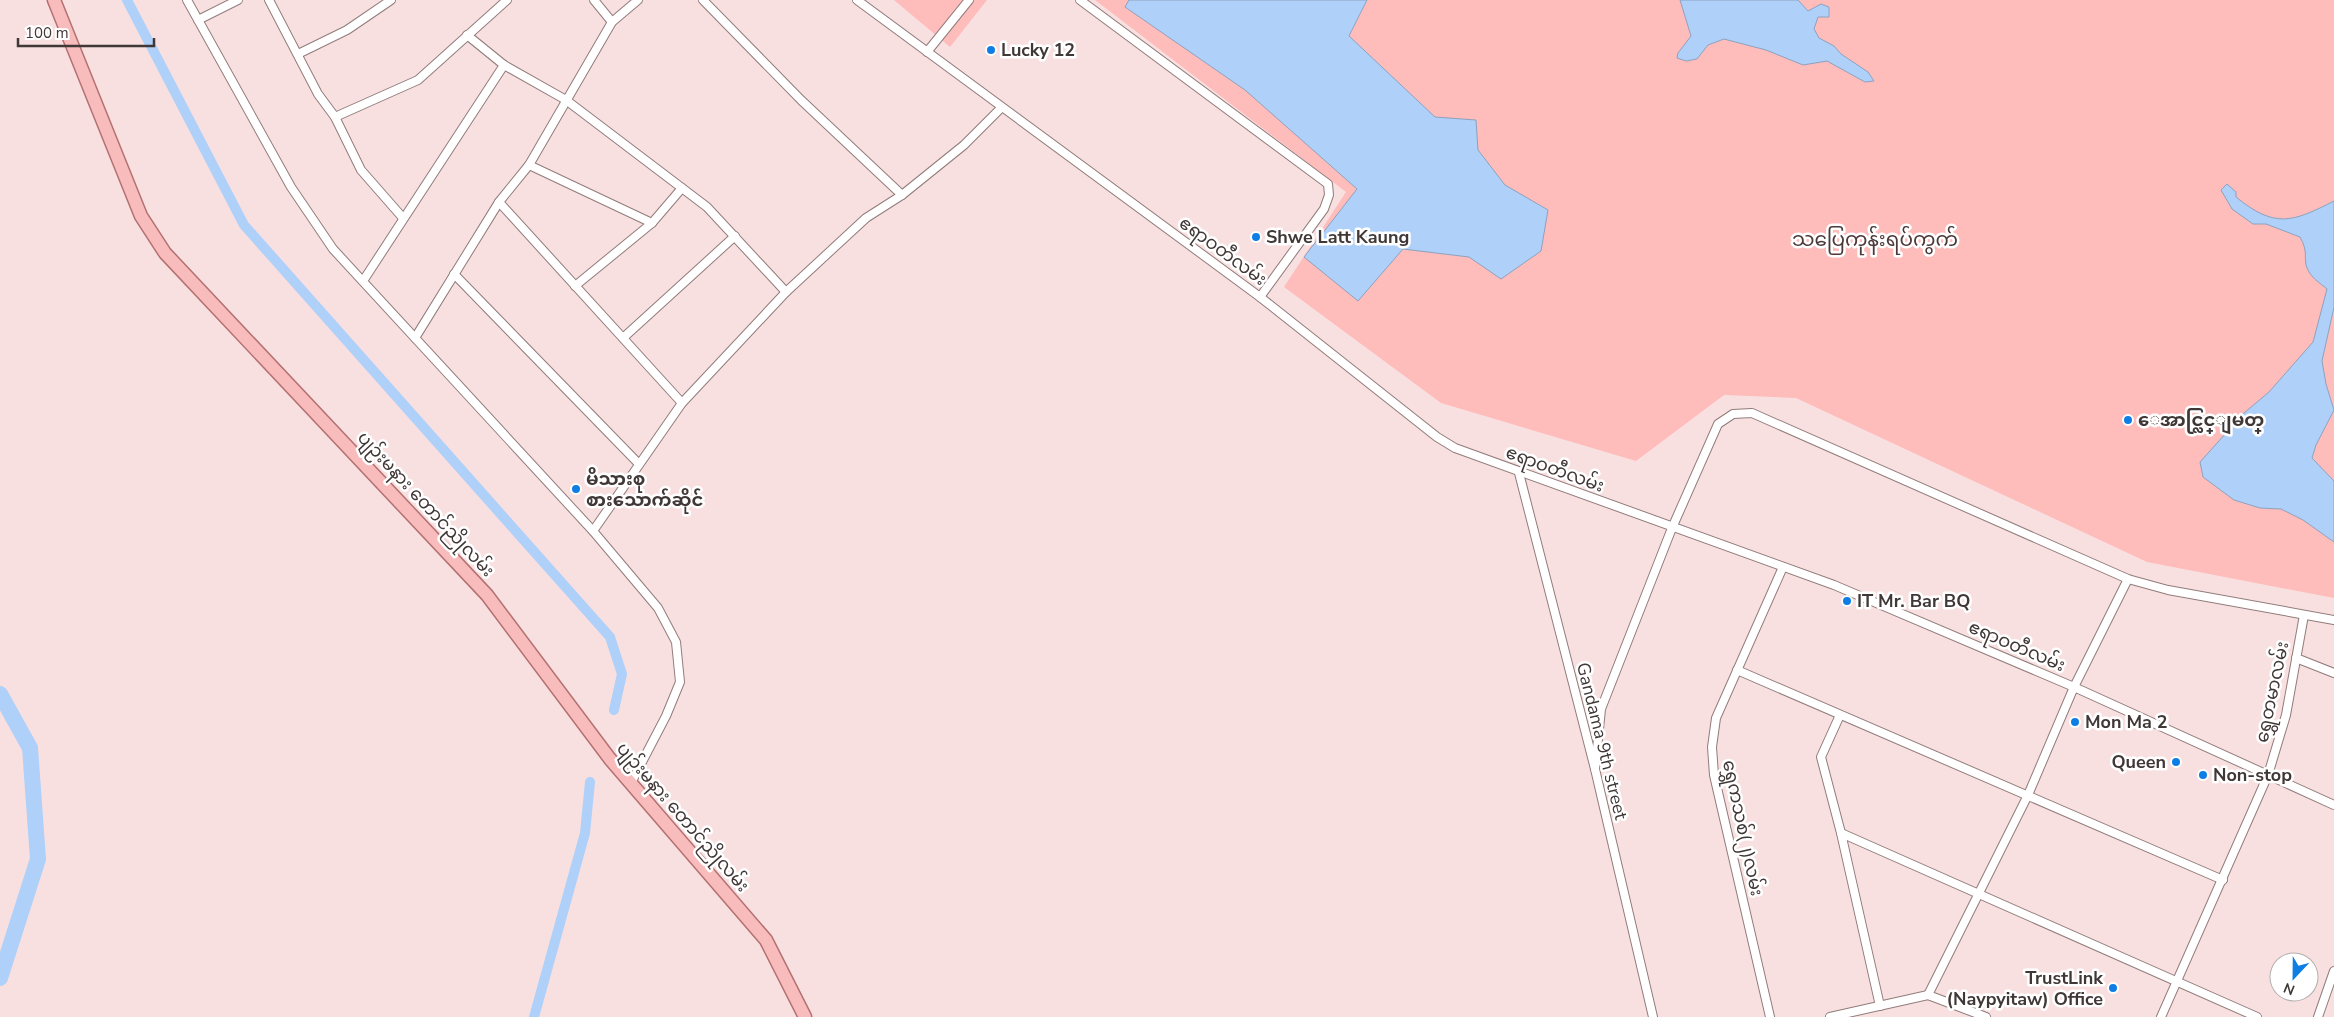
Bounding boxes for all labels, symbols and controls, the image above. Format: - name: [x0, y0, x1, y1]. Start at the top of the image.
- scale bar: [18, 15, 154, 47]
- text: 100 m: [25, 23, 69, 43]
- place label: Lucky 12: [1001, 38, 1075, 62]
- marker: Lucky 12: [985, 44, 997, 56]
- street label: ဧရာဝတီလမ်း: [1173, 209, 1273, 293]
- place label: Shwe Latt Kaung: [1266, 225, 1409, 249]
- district label: သပြေကုန်းရပ်ကွက်: [1792, 225, 1958, 256]
- marker: Shwe Latt Kaung: [1250, 231, 1262, 243]
- place label: ေအာင္လြင္ျမတ္: [2138, 408, 2264, 435]
- marker: ေအာင္လြင္ျမတ္: [2122, 414, 2134, 426]
- street label: ပျဉ်းမနား တောင်ညိုလမ်း: [350, 425, 501, 584]
- street label: ဧရာဝတီလမ်း: [1501, 438, 1608, 501]
- place label: မိသားစု စားသောက်ဆိုင်: [586, 467, 704, 514]
- marker: မိသားစု စားသောက်ဆိုင်: [570, 483, 582, 495]
- place label: IT Mr. Bar BQ: [1857, 589, 1970, 613]
- marker: IT Mr. Bar BQ: [1841, 595, 1853, 607]
- street label: ဧရာဝတီလမ်း: [1964, 613, 2070, 680]
- street label: ရွှေတမာလမ်း: [2249, 639, 2297, 745]
- street label: Gandama 9th street: [1571, 660, 1633, 823]
- place label: Mon Ma 2: [2085, 710, 2168, 734]
- marker: Mon Ma 2: [2069, 716, 2081, 728]
- street label: ပျဉ်းမနား တောင်ညိုလမ်း: [609, 736, 756, 899]
- place label: Queen: [2111, 750, 2166, 774]
- marker: Queen: [2170, 756, 2182, 768]
- street label: ရွှေကသစ်(၂)လမ်း: [1714, 758, 1770, 899]
- place label: Non-stop: [2213, 763, 2292, 787]
- marker: Non-stop: [2197, 769, 2209, 781]
- north arrow: [2269, 952, 2319, 1002]
- place label: TrustLink (Naypyitaw) Office: [1947, 966, 2103, 1011]
- text: N: [2281, 978, 2298, 999]
- marker: TrustLink (Naypyitaw) Office: [2107, 982, 2119, 994]

